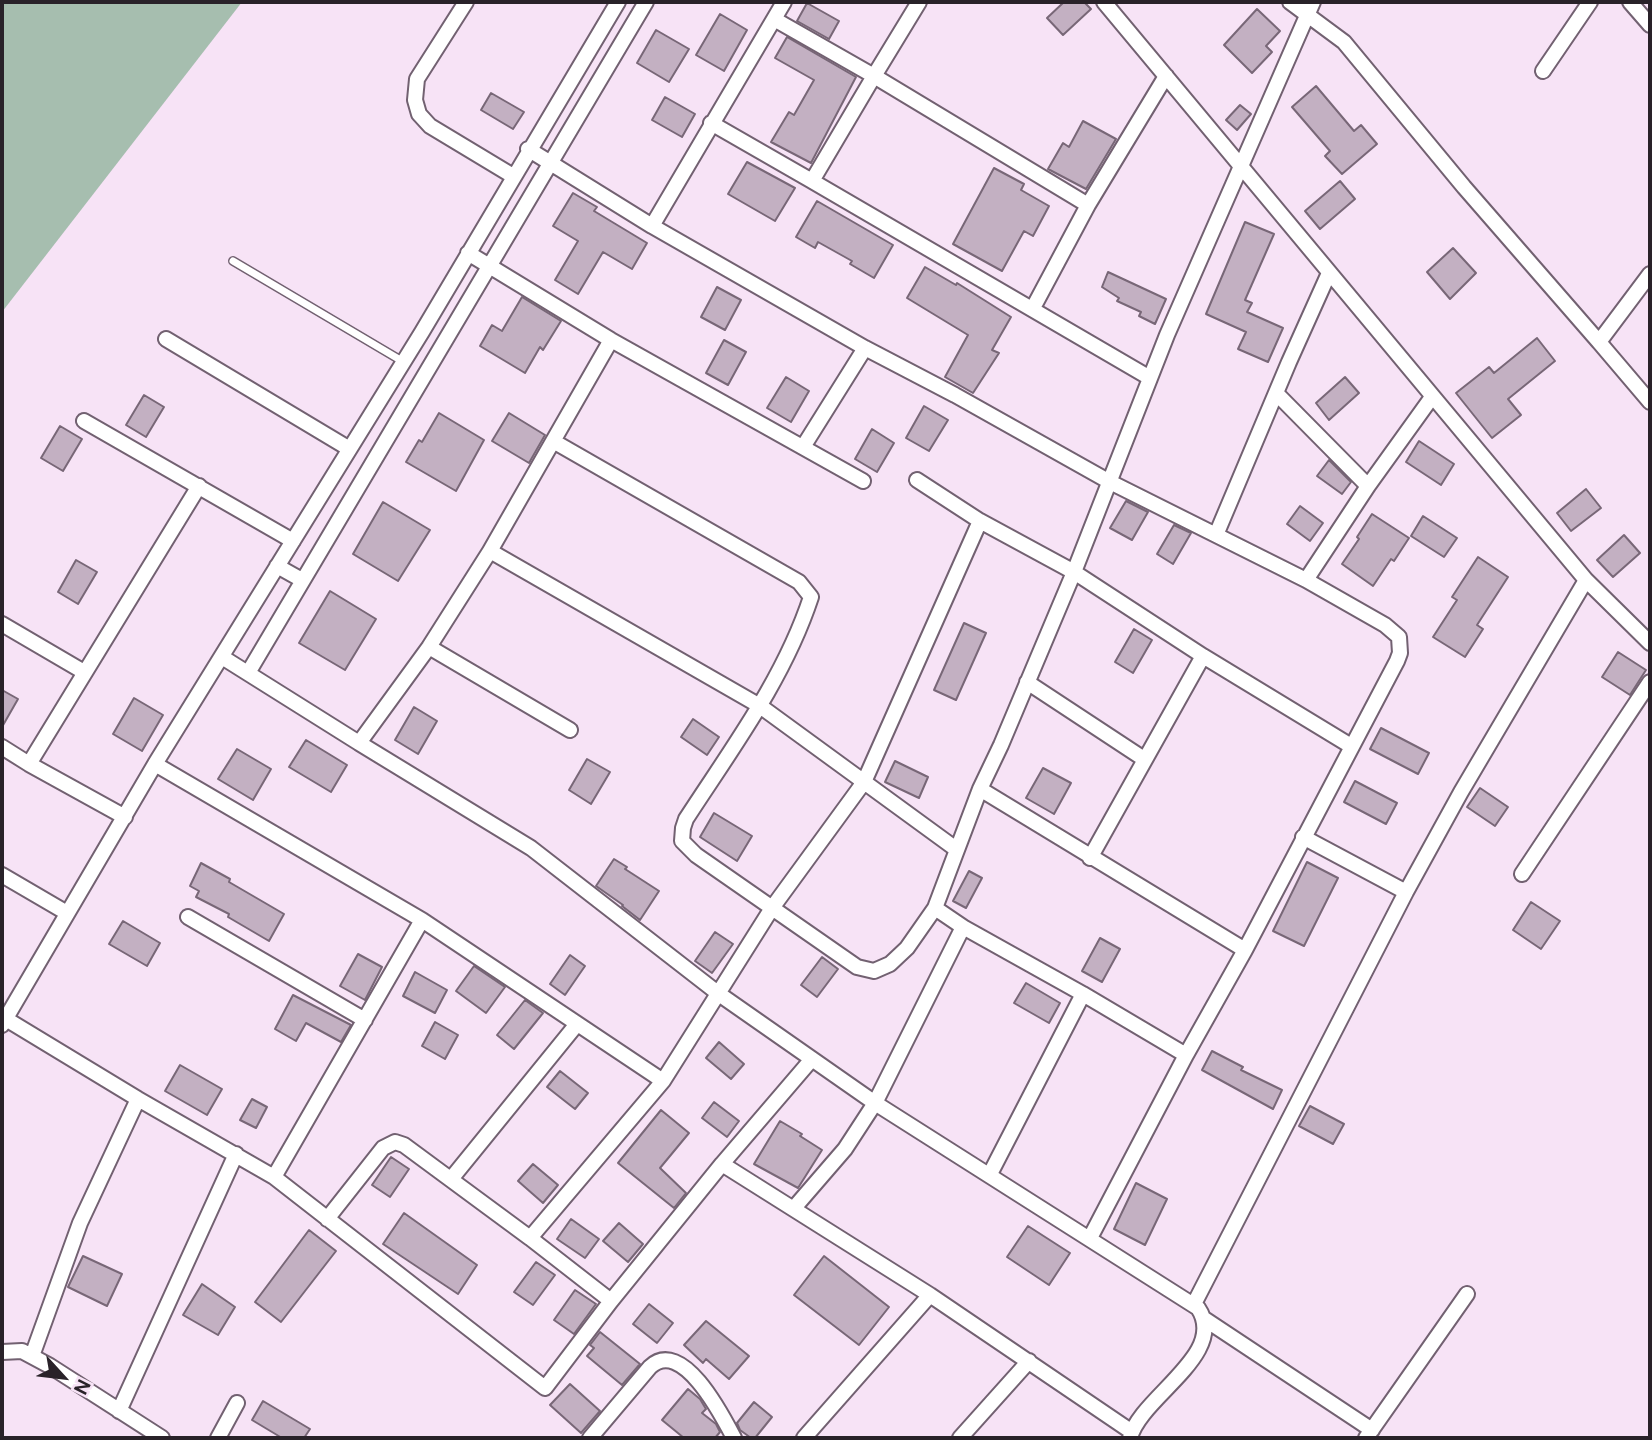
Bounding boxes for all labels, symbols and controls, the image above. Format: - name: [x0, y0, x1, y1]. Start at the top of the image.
- north arrow: [28, 1342, 98, 1412]
- text: N: [68, 1375, 96, 1399]

